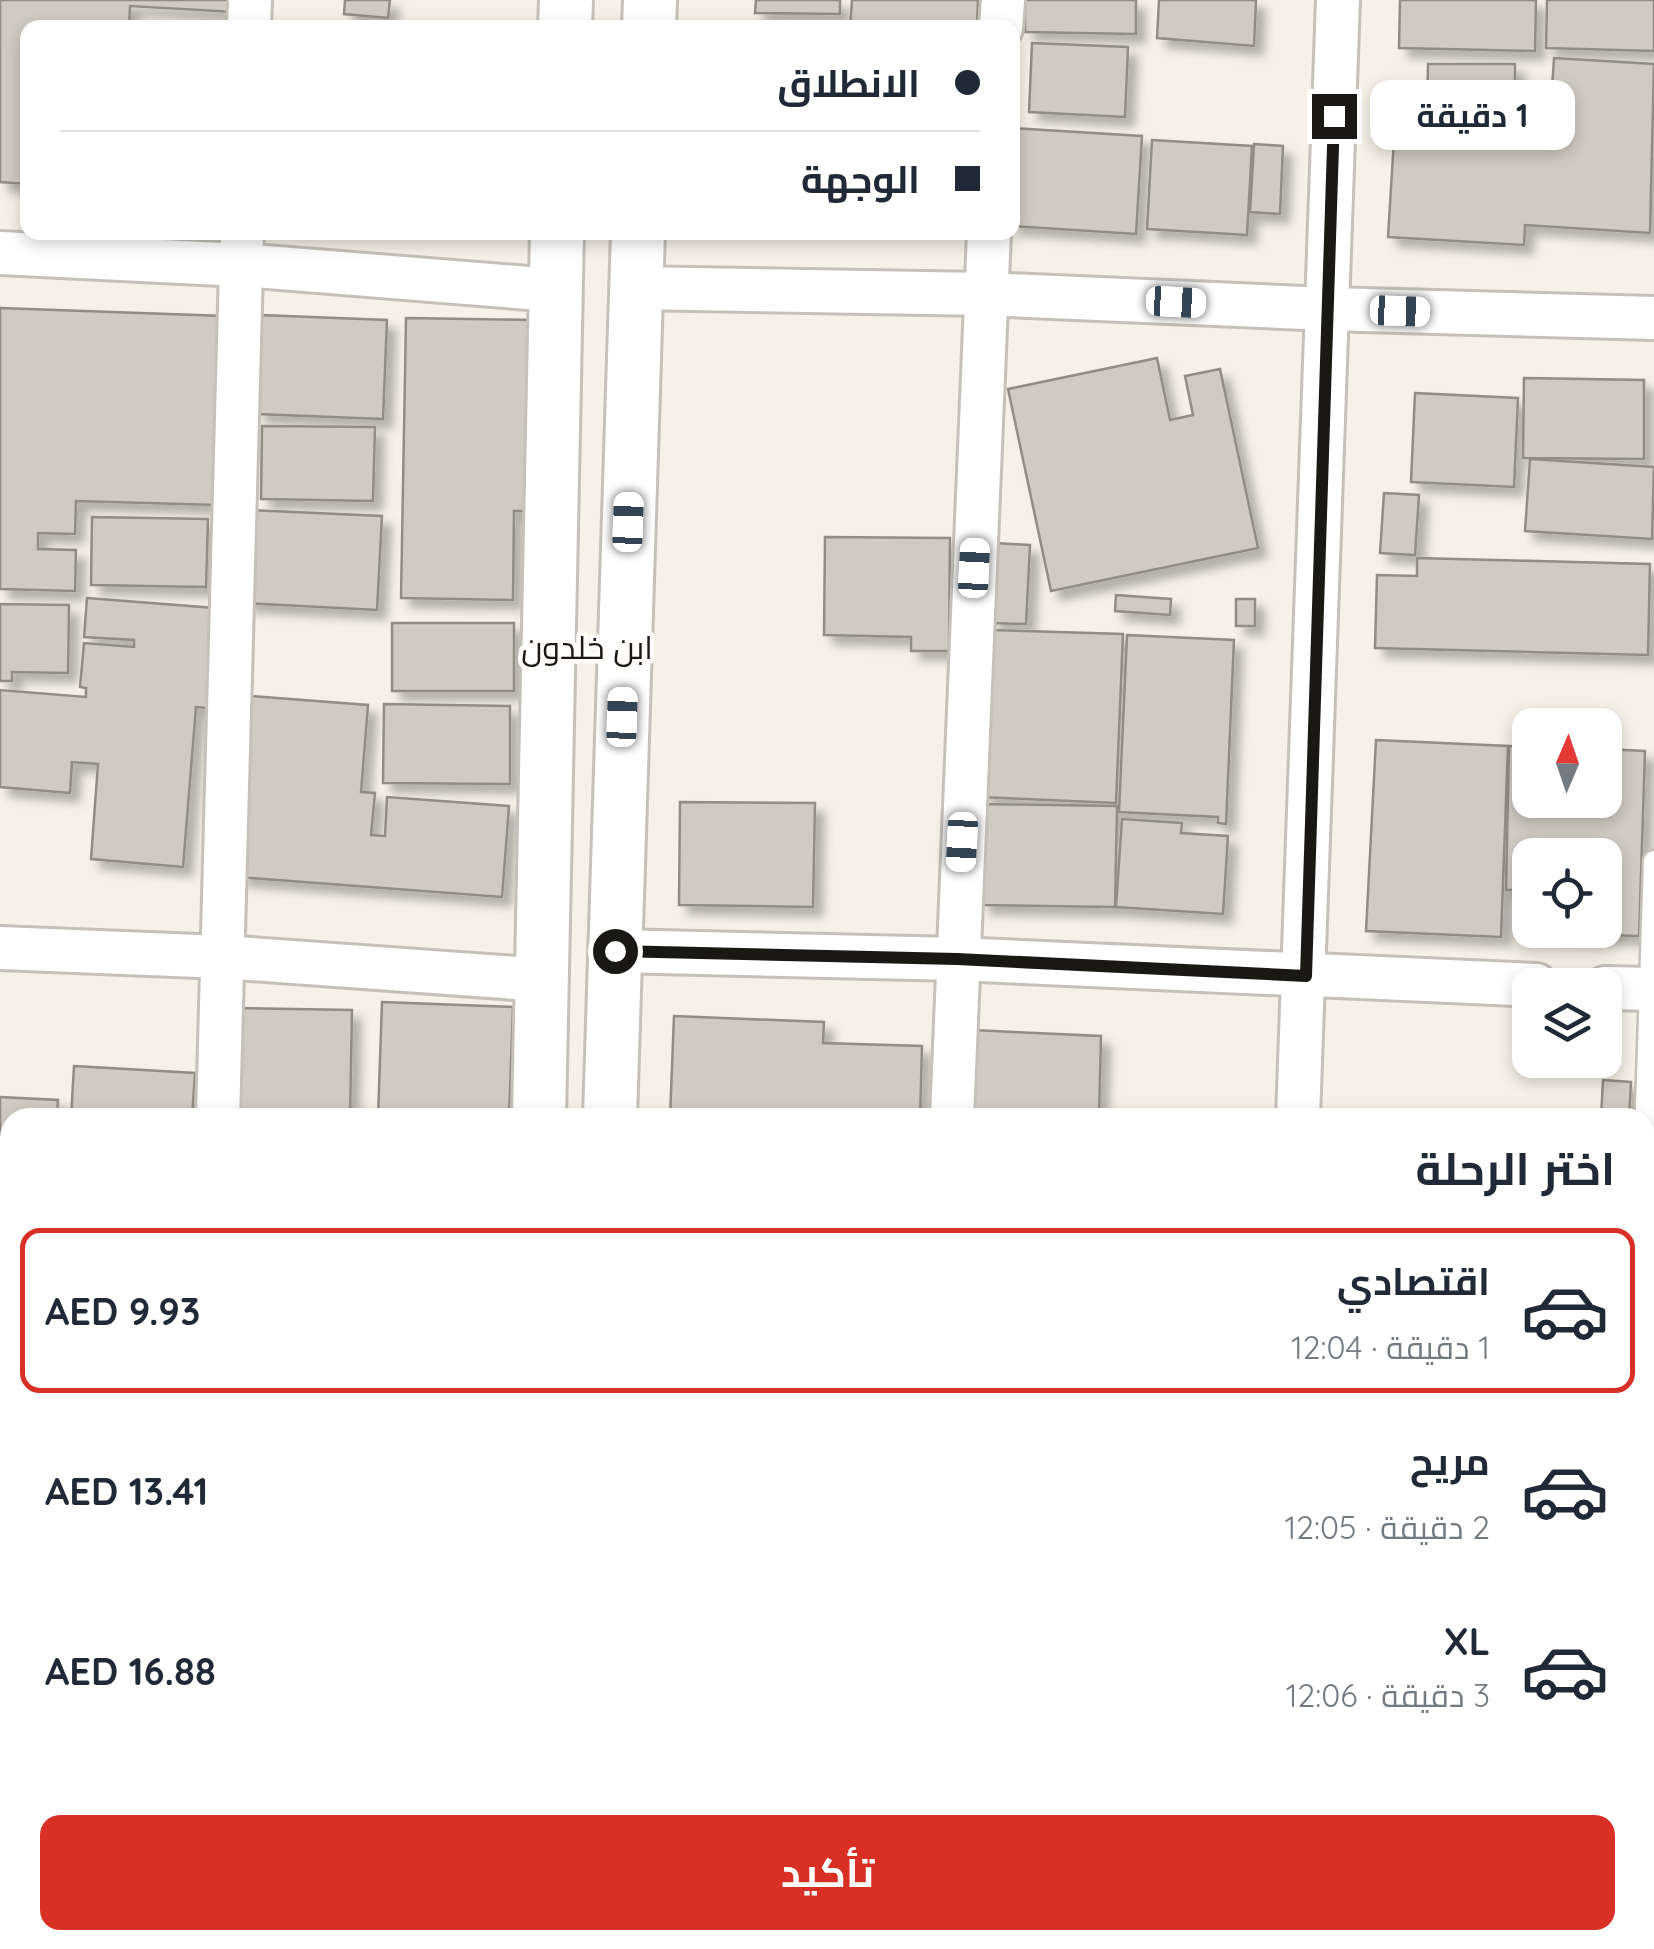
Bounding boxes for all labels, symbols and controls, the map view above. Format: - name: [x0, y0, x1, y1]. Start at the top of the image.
- text: الانطلاق: [777, 59, 920, 107]
- callout: 1 دقيقة: [1369, 81, 1574, 151]
- route end: [1312, 94, 1357, 139]
- text: 1 دقيقة: [1417, 95, 1528, 135]
- text: الوجهة: [801, 155, 920, 203]
- car: [1145, 285, 1207, 319]
- car: [1369, 295, 1431, 327]
- car: [612, 491, 644, 553]
- car: [957, 537, 991, 599]
- district label: ابن خلدون: [521, 627, 653, 667]
- car: [606, 686, 638, 748]
- north arrow: [1512, 708, 1622, 818]
- map controls: [1512, 708, 1622, 1078]
- car: [945, 811, 979, 873]
- button: locate: [1512, 838, 1622, 948]
- route start: [593, 929, 638, 974]
- button: layers: [1512, 968, 1622, 1078]
- text: اختر الرحلة: [1415, 1140, 1615, 1196]
- text: اقتصادي: [1337, 1257, 1490, 1305]
- icon: car: [1520, 1266, 1610, 1356]
- text: AED 9.93: [45, 1287, 200, 1335]
- text: 1 دقيقة · 12:04: [1291, 1327, 1490, 1367]
- text: مريح: [1410, 1437, 1490, 1485]
- icon: car: [1520, 1446, 1610, 1536]
- text: AED 13.41: [45, 1467, 208, 1515]
- text: 2 دقيقة · 12:05: [1285, 1507, 1490, 1547]
- text: XL: [1444, 1617, 1490, 1665]
- icon: car: [1520, 1626, 1610, 1716]
- text: AED 16.88: [45, 1647, 216, 1695]
- text: 3 دقيقة · 12:06: [1286, 1675, 1490, 1715]
- button: تأكيد: [40, 1815, 1615, 1930]

